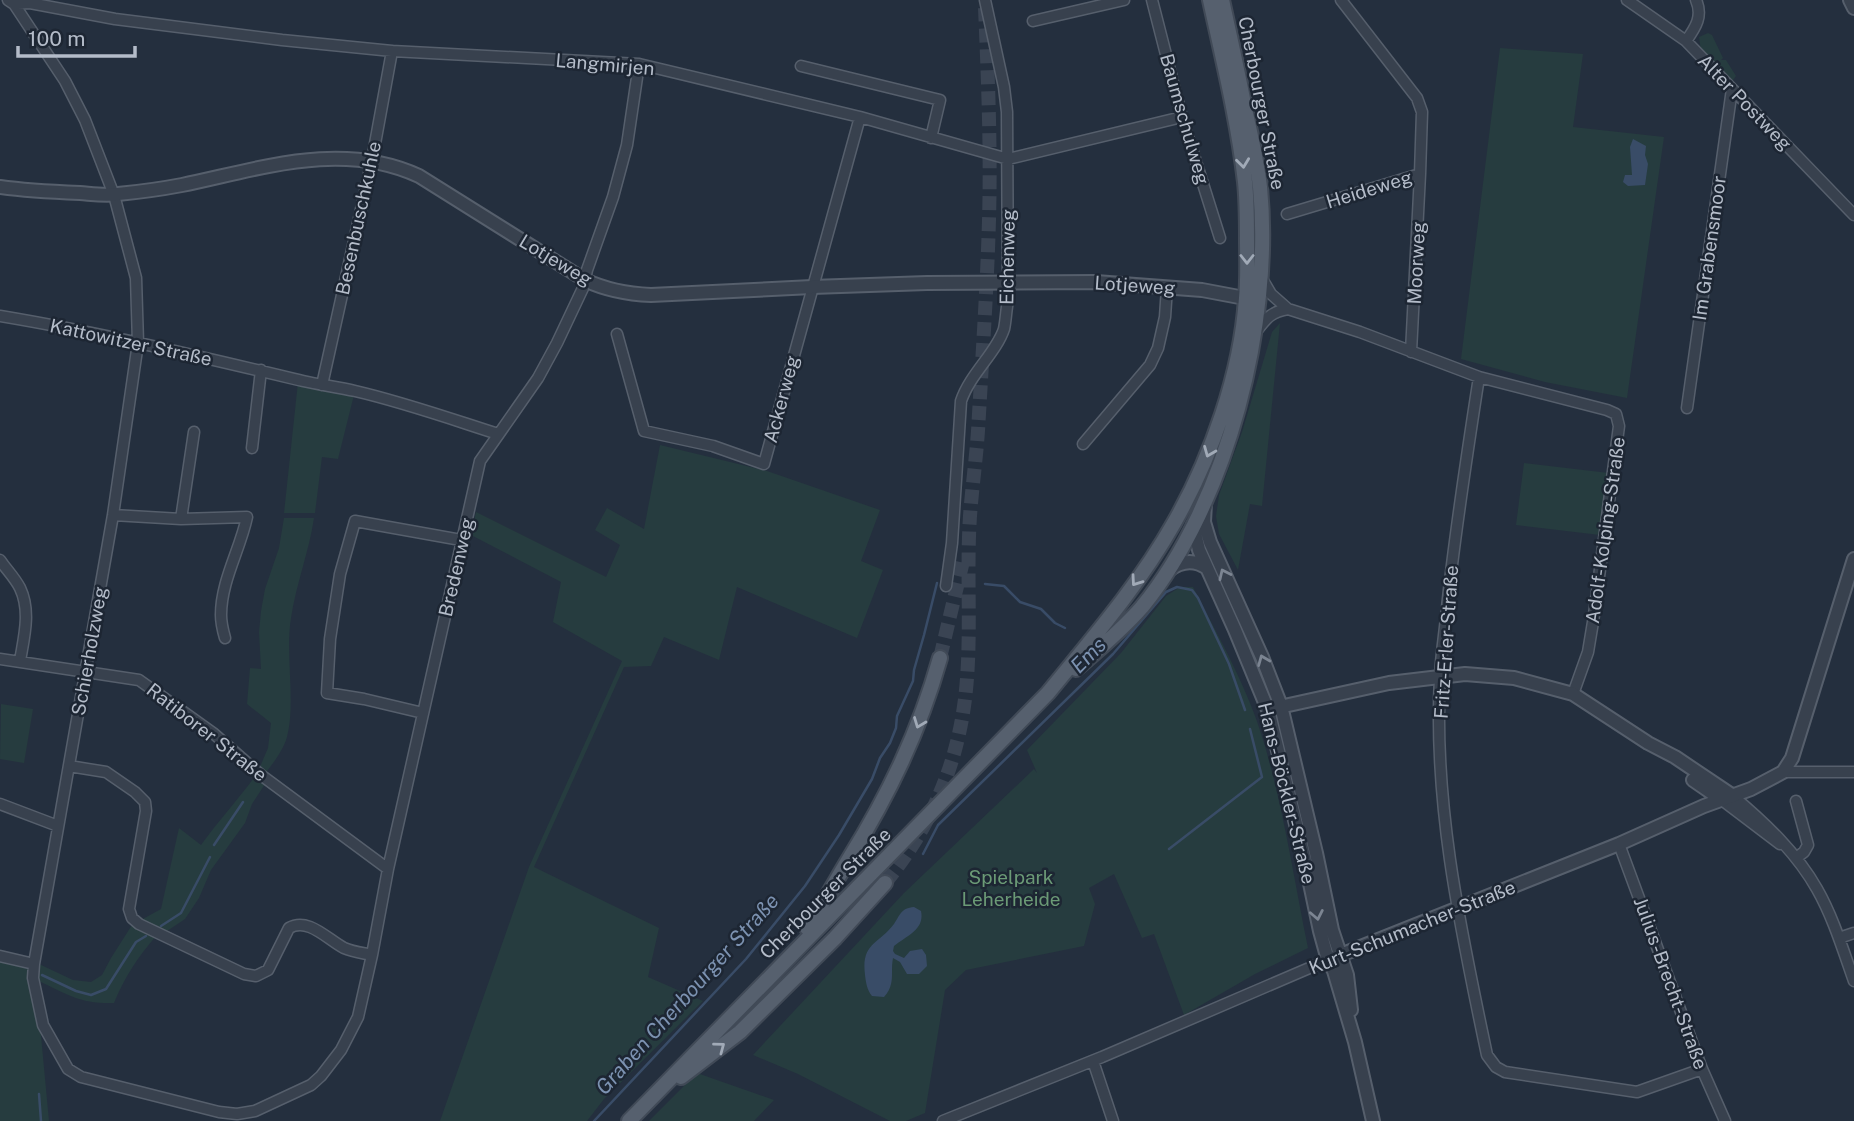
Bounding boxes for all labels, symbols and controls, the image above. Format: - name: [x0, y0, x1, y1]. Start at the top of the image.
- scale bar: [18, 14, 135, 58]
- street label: Cherbourger Straße: [1234, 14, 1290, 192]
- text: 100 m: [28, 26, 85, 51]
- street label: Langmirjen: [555, 49, 655, 79]
- street label: Alter Postweg: [1694, 49, 1796, 155]
- street label: Baumschulweg: [1156, 51, 1214, 187]
- street label: Besenbuschkuhle: [331, 139, 385, 297]
- one-way arrow: [1235, 157, 1250, 169]
- street label: Heideweg: [1323, 165, 1415, 213]
- street label: Im Grabensmoor: [1688, 174, 1730, 322]
- street label: Eichenweg: [995, 209, 1019, 305]
- street label: Moorweg: [1403, 221, 1429, 305]
- street label: Lotjeweg: [516, 230, 597, 290]
- one-way arrow: [1239, 254, 1255, 264]
- street label: Lotjeweg: [1094, 271, 1176, 299]
- street label: Kattowitzer Straße: [48, 314, 214, 370]
- street label: Ackerweg: [759, 353, 803, 445]
- street label: Adolf-Kolping-Straße: [1581, 435, 1629, 625]
- one-way arrow: [1203, 445, 1217, 457]
- street label: Bredenweg: [434, 515, 478, 619]
- street label: Fritz-Erler-Straße: [1430, 564, 1462, 720]
- one-way arrow: [1218, 569, 1232, 581]
- one-way arrow: [1132, 573, 1144, 586]
- street label: Schierholzweg: [67, 585, 111, 717]
- water label: Ems: [1065, 632, 1111, 678]
- one-way arrow: [1257, 655, 1271, 667]
- street label: Ratiborer Straße: [143, 678, 271, 786]
- street label: Hans-Böckler-Straße: [1254, 700, 1320, 886]
- one-way arrow: [913, 717, 927, 729]
- street label: Cherbourger Straße: [755, 823, 895, 963]
- park label: Spielpark Leherheide: [961, 866, 1061, 910]
- street label: Kurt-Schumacher-Straße: [1306, 875, 1518, 979]
- water label: Graben Cherbourger Straße: [590, 888, 784, 1100]
- street label: Julius-Brecht-Straße: [1630, 894, 1712, 1072]
- one-way arrow: [1308, 909, 1323, 921]
- one-way arrow: [712, 1043, 725, 1056]

